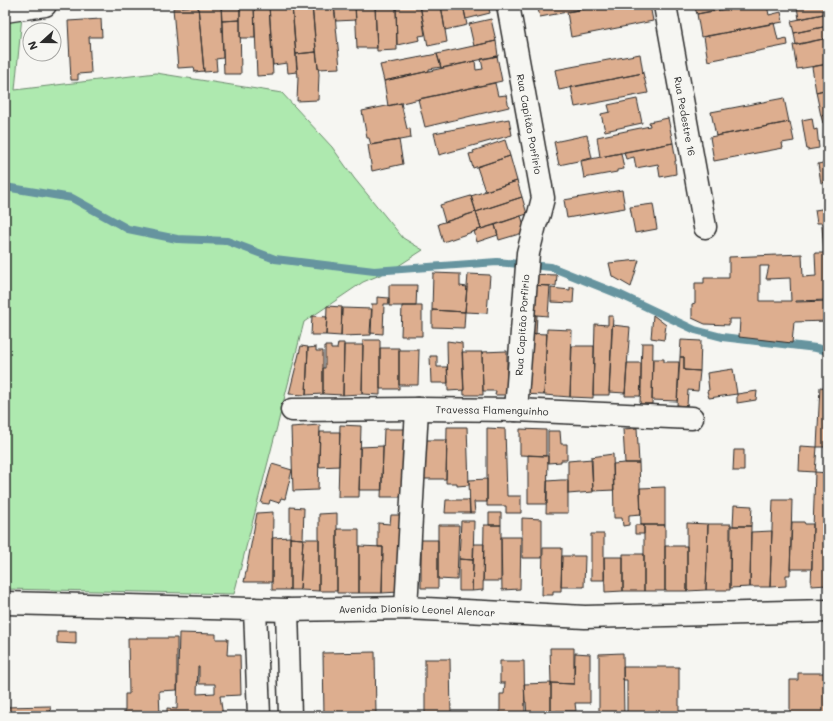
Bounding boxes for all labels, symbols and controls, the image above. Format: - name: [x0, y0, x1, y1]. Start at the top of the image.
- north arrow: [22, 22, 62, 62]
- text: N: [24, 39, 41, 52]
- street label: Rua Capitão Porfírio: [514, 73, 546, 175]
- street label: Rua Pedestre 16: [671, 75, 699, 157]
- street label: Rua Capitão Porfirio: [511, 274, 533, 376]
- street label: Travessa Flamenguinho: [435, 402, 549, 418]
- street label: Avenida Dionísio Leonel Alencar: [339, 601, 496, 619]

